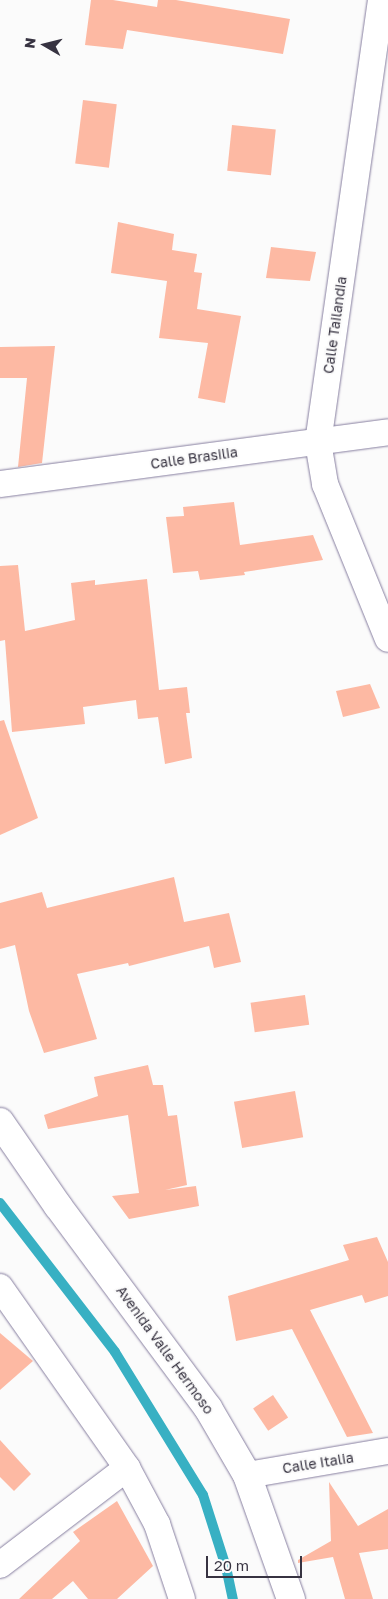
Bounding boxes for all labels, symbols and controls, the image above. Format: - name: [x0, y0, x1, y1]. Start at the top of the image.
- north arrow: [20, 20, 70, 70]
- text: N: [20, 36, 39, 49]
- street label: Calle Tailandia: [320, 275, 350, 375]
- street label: Calle Brasilia: [149, 444, 239, 472]
- street label: Avenida Valle Hermoso: [113, 1283, 217, 1417]
- street label: Calle Italia: [281, 1449, 355, 1477]
- scale bar: [208, 1546, 304, 1578]
- text: 20 m: [214, 1556, 249, 1574]

